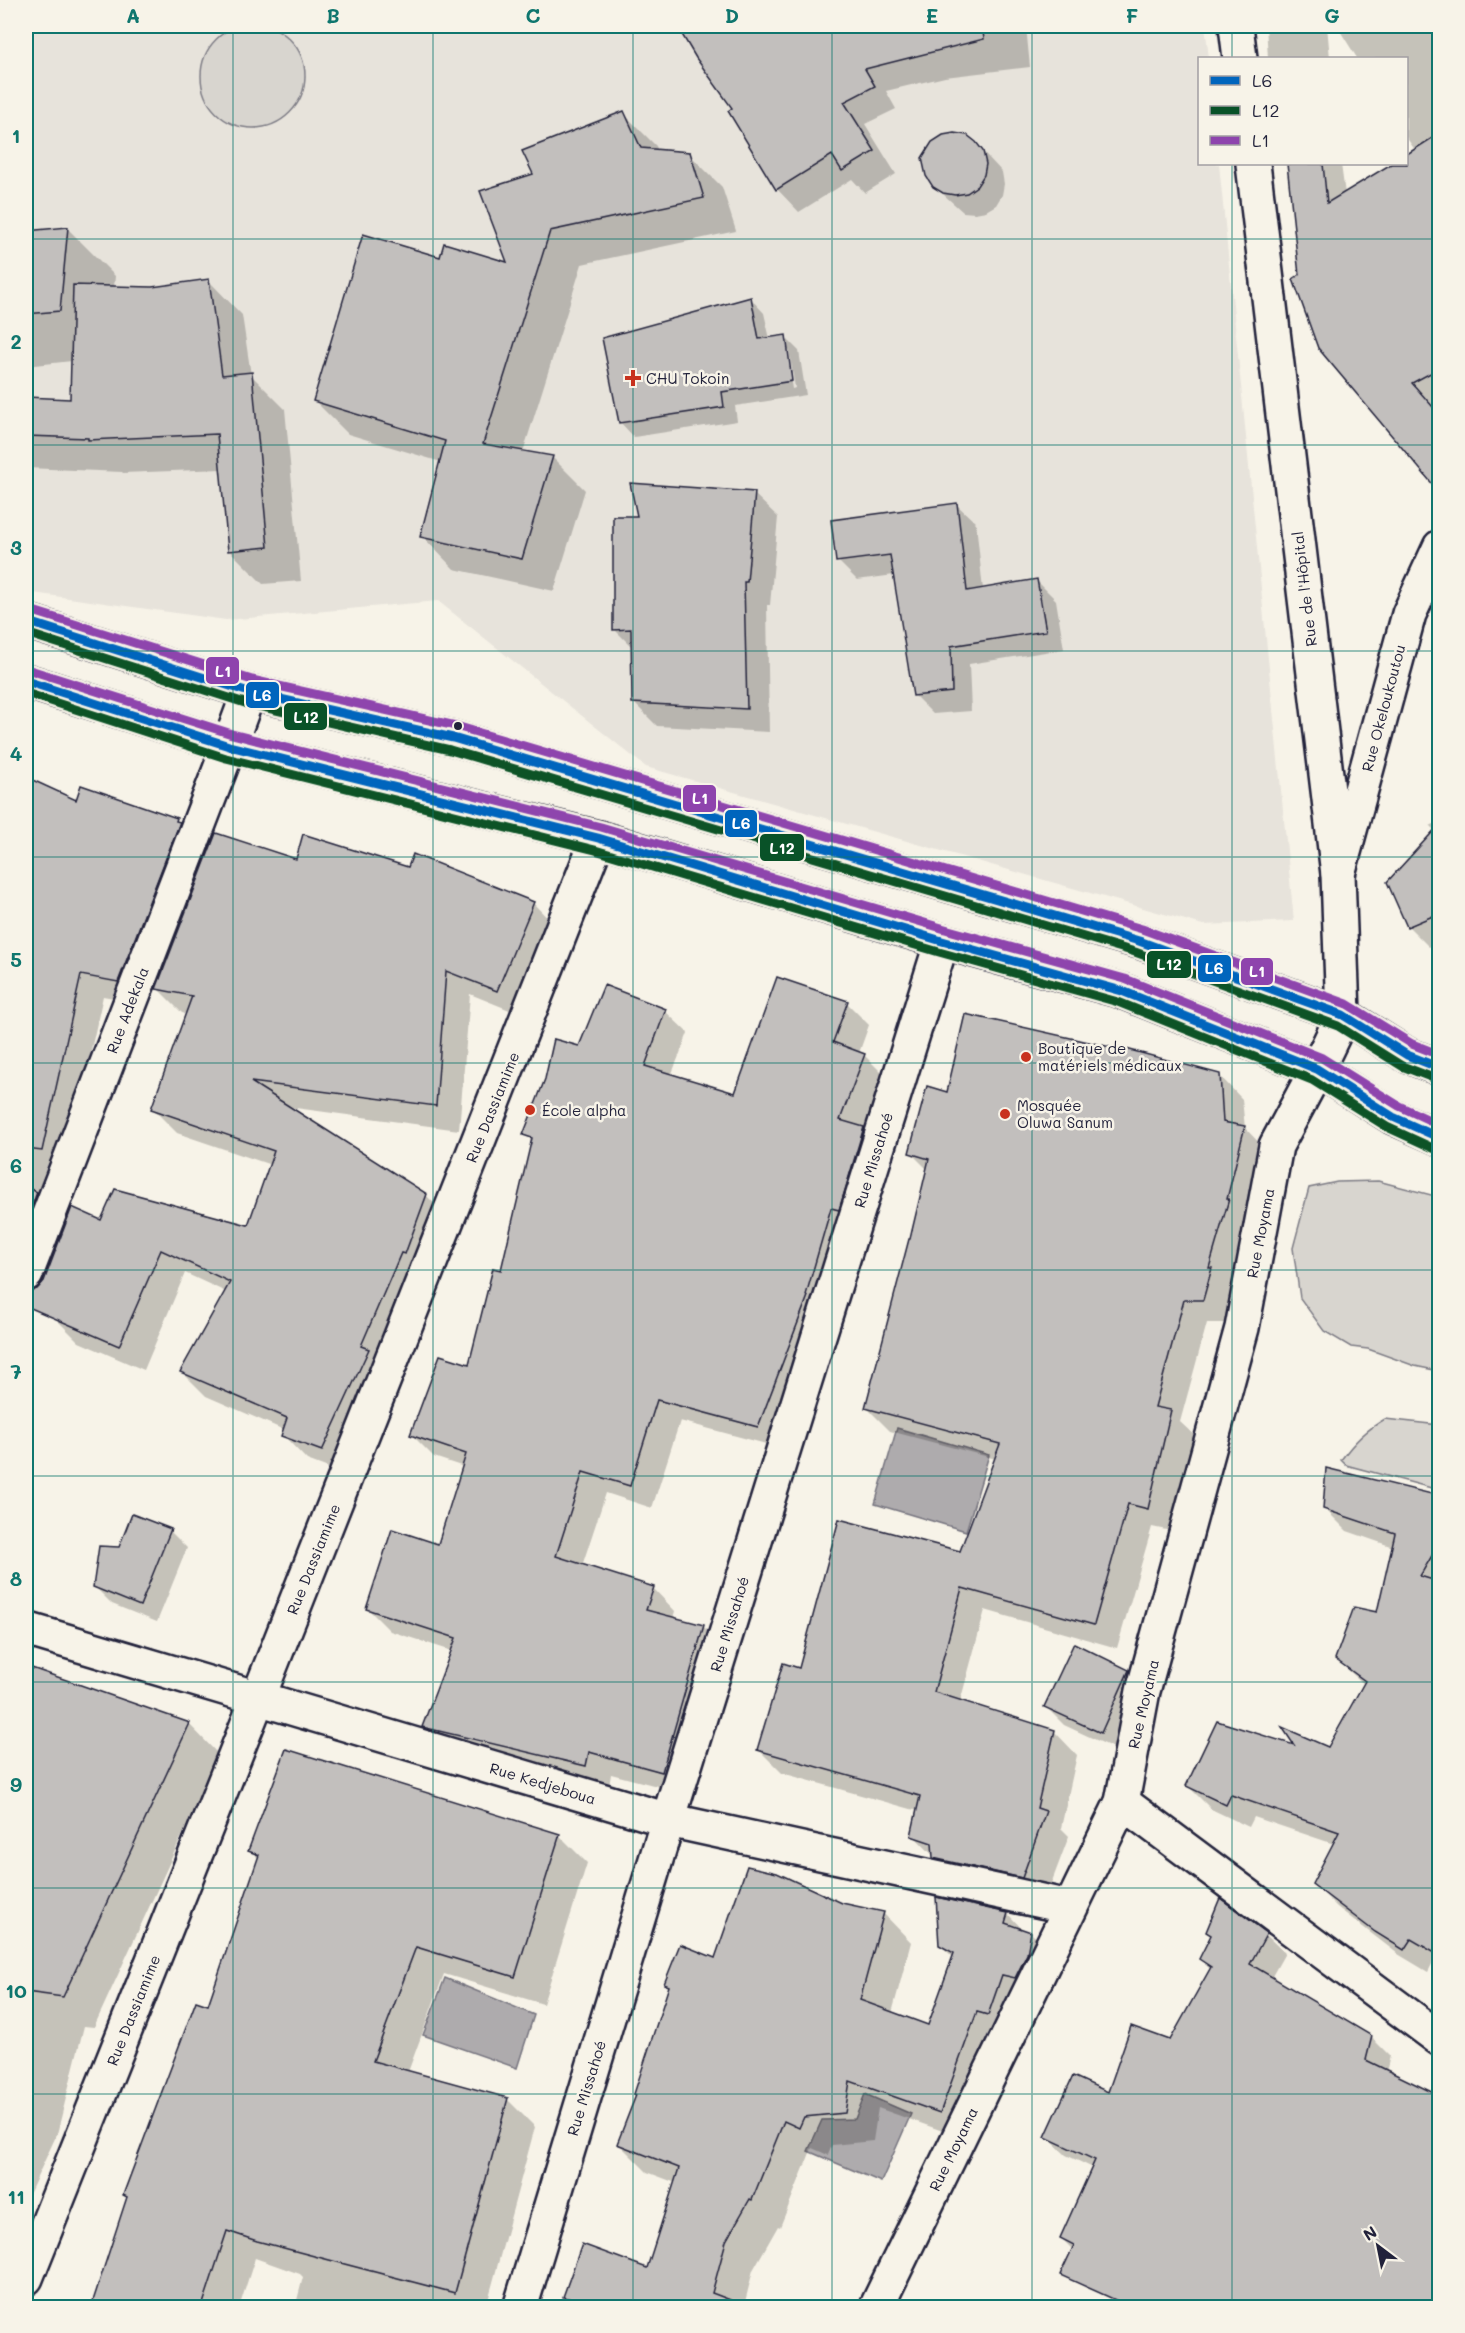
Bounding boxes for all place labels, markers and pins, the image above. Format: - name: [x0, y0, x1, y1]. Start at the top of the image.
- place label: CHU Tokoin: [646, 368, 729, 388]
- marker: CHU Tokoin: [624, 369, 642, 387]
- unlabelled marker: [452, 720, 464, 732]
- place label: Boutique de matériels médicaux: [1038, 1038, 1182, 1075]
- marker: Boutique de matériels médicaux: [1019, 1050, 1033, 1064]
- place label: Mosquée Oluwa Sanum: [1017, 1095, 1113, 1132]
- place label: École alpha: [542, 1100, 626, 1120]
- marker: École alpha: [523, 1103, 537, 1117]
- marker: Mosquée Oluwa Sanum: [998, 1107, 1012, 1121]

